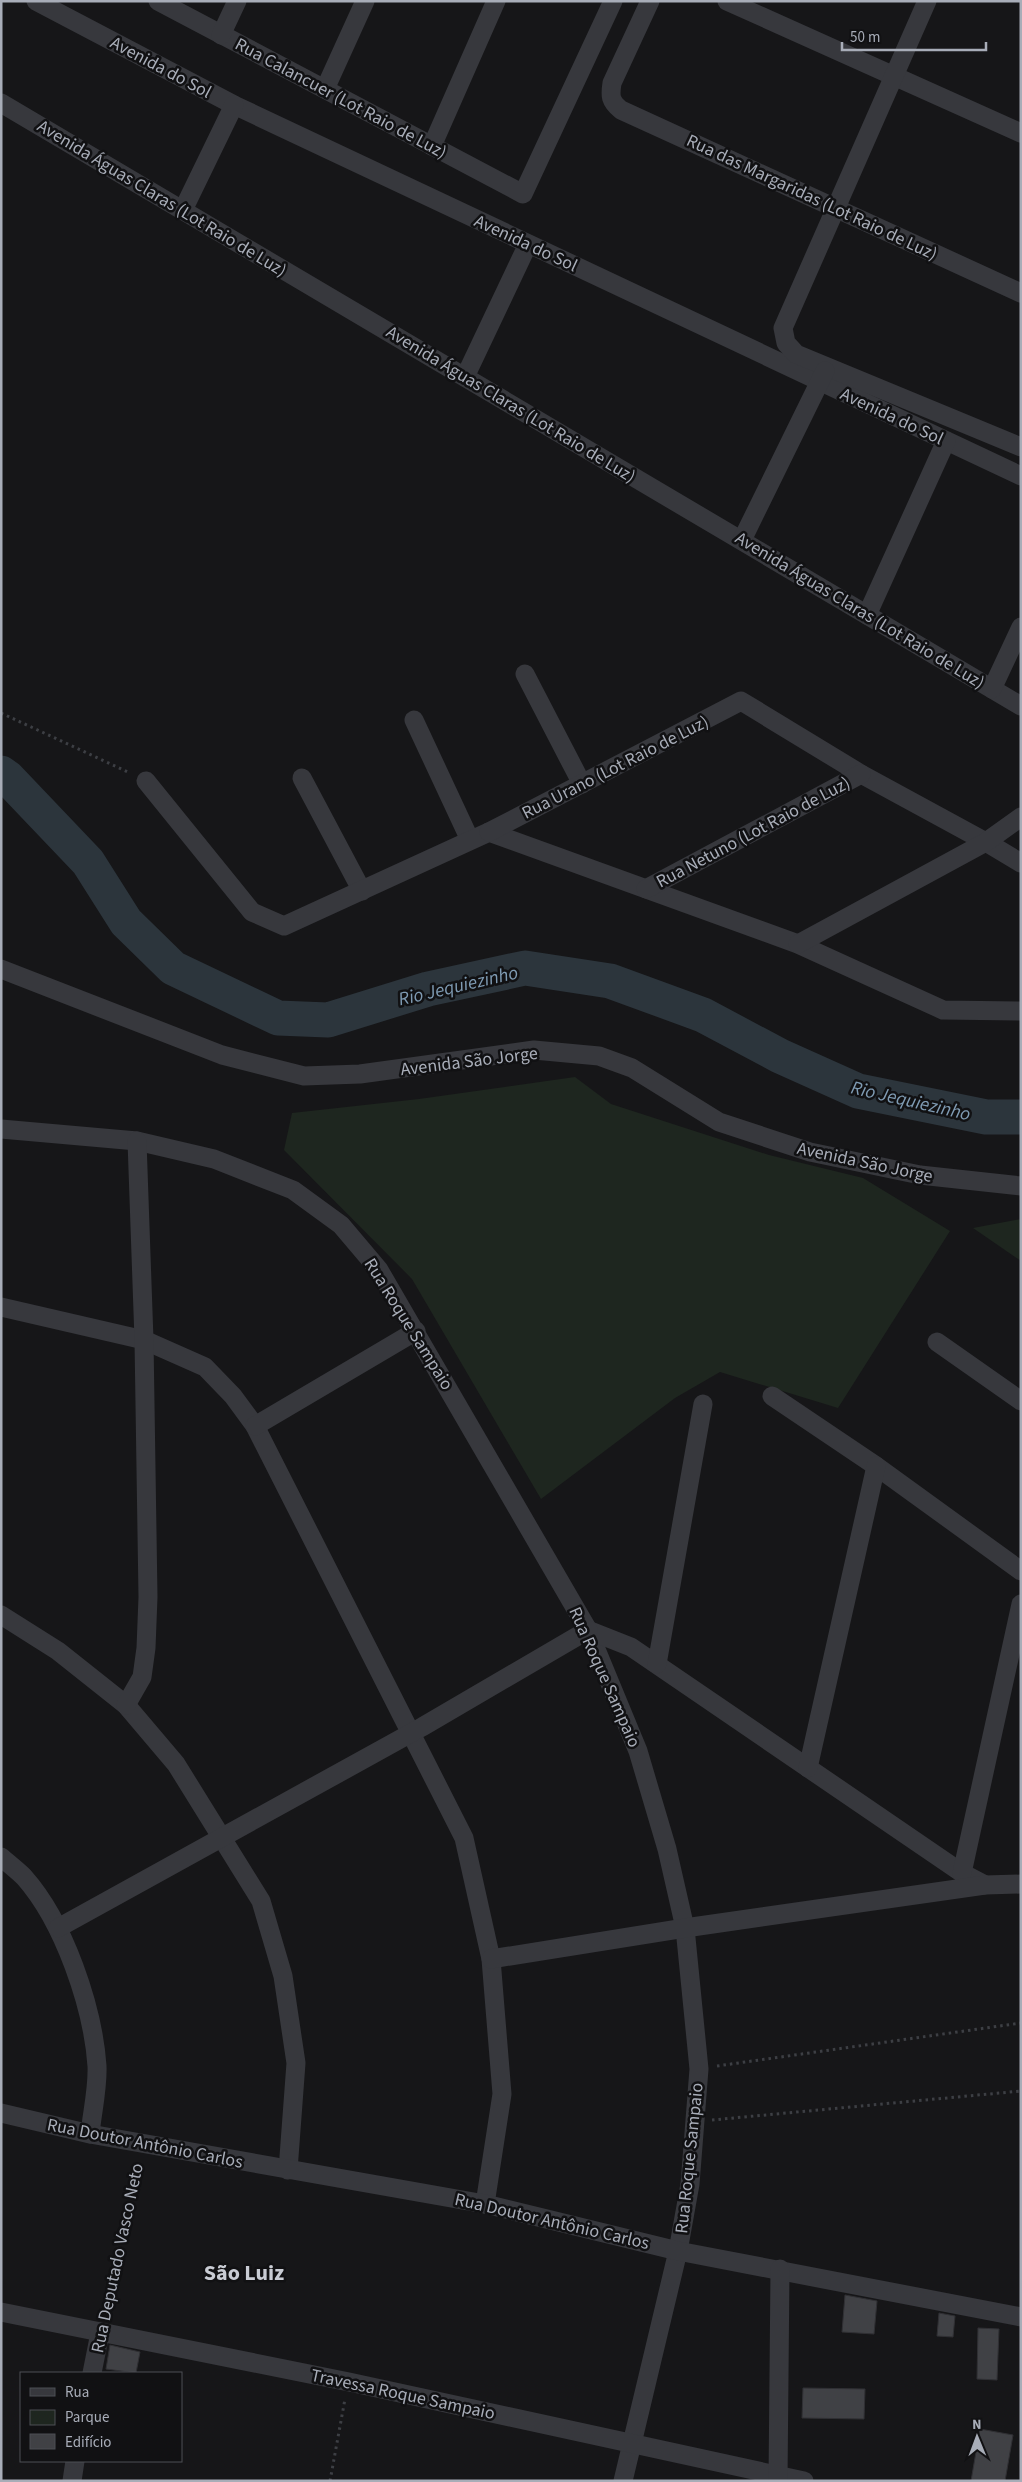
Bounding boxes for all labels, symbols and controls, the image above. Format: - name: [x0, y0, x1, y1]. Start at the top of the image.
- scale bar: [842, 20, 986, 52]
- text: 50 m: [850, 27, 880, 48]
- street label: Avenida do Sol: [106, 30, 216, 105]
- street label: Rua Calancuer (Lot Raio de Luz): [231, 32, 451, 165]
- street label: Avenida Águas Claras (Lot Raio de Luz): [32, 114, 291, 283]
- street label: Rua das Margaridas (Lot Raio de Luz): [682, 128, 941, 267]
- street label: Avenida do Sol: [470, 209, 581, 278]
- street label: Avenida Águas Claras (Lot Raio de Luz): [381, 320, 640, 489]
- street label: Avenida do Sol: [836, 382, 947, 451]
- street label: Avenida Águas Claras (Lot Raio de Luz): [730, 526, 989, 695]
- street label: Rua Urano (Lot Raio de Luz): [518, 709, 713, 825]
- street label: Rua Netuno (Lot Raio de Luz): [652, 771, 855, 894]
- water label: Rio Jequiezinho: [396, 960, 521, 1013]
- street label: Avenida São Jorge: [399, 1041, 539, 1082]
- water label: Rio Jequiezinho: [848, 1075, 973, 1128]
- street label: Avenida São Jorge: [795, 1136, 935, 1189]
- street label: Rua Roque Sampaio: [358, 1253, 459, 1395]
- street label: Rua Roque Sampaio: [562, 1603, 647, 1751]
- street label: Rua Roque Sampaio: [669, 2081, 710, 2235]
- street label: Rua Doutor Antônio Carlos: [45, 2112, 245, 2175]
- street label: Rua Deputado Vasco Neto: [85, 2161, 150, 2355]
- street label: Rua Doutor Antônio Carlos: [452, 2187, 652, 2256]
- district label: São Luiz: [204, 2257, 284, 2289]
- street label: Travessa Roque Sampaio: [309, 2363, 497, 2426]
- legend: [20, 2372, 182, 2462]
- text: Rua: [65, 2382, 89, 2403]
- text: Parque: [65, 2407, 109, 2428]
- north arrow: [952, 2412, 1002, 2462]
- text: N: [972, 2415, 982, 2435]
- text: Edifício: [65, 2432, 112, 2453]

